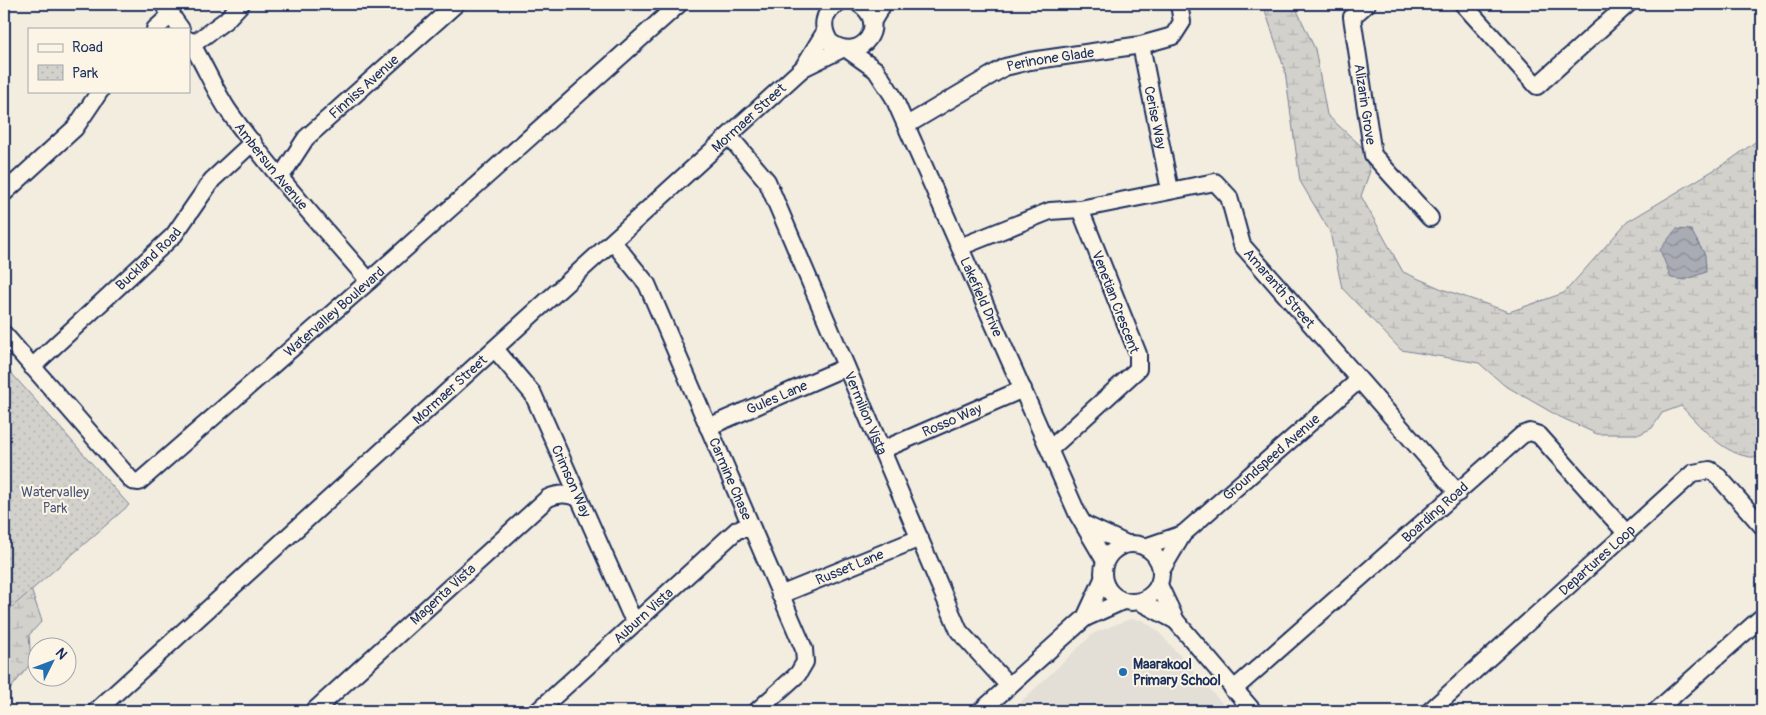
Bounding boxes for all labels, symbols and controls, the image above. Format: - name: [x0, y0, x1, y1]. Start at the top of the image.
- legend: [28, 28, 190, 92]
- text: Road: [72, 38, 103, 57]
- street label: Perinone Glade: [1005, 44, 1095, 75]
- street label: Finniss Avenue: [326, 51, 402, 122]
- street label: Alizarin Grove: [1350, 62, 1379, 146]
- text: Park: [72, 64, 99, 83]
- street label: Mormaer Street: [708, 80, 790, 156]
- street label: Cerise Way: [1140, 85, 1170, 151]
- street label: Ambersun Avenue: [231, 119, 311, 213]
- street label: Buckland Road: [112, 224, 186, 294]
- street label: Amaranth Street: [1240, 245, 1319, 332]
- street label: Venetian Crescent: [1088, 248, 1143, 356]
- street label: Lakefield Drive: [956, 255, 1006, 340]
- street label: Watervalley Boulevard: [280, 263, 388, 361]
- street label: Mormaer Street: [409, 351, 491, 428]
- street label: Vermilion Vista: [840, 369, 891, 457]
- street label: Gules Lane: [744, 377, 810, 418]
- street label: Rosso Way: [920, 400, 984, 441]
- street label: Groundspeed Avenue: [1219, 410, 1323, 504]
- street label: Carmine Chase: [705, 435, 755, 523]
- street label: Crimson Way: [548, 442, 594, 520]
- street label: Boarding Road: [1398, 478, 1472, 546]
- park label: Watervalley Park: [21, 484, 89, 517]
- street label: Departures Loop: [1555, 521, 1639, 599]
- street label: Russet Lane: [813, 546, 886, 589]
- street label: Magenta Vista: [407, 560, 479, 628]
- street label: Auburn Vista: [610, 584, 677, 647]
- north arrow: [28, 638, 78, 688]
- text: N: [52, 644, 71, 663]
- place label: Maarakool Primary School: [1133, 656, 1221, 689]
- marker: Maarakool Primary School: [1117, 666, 1129, 678]

